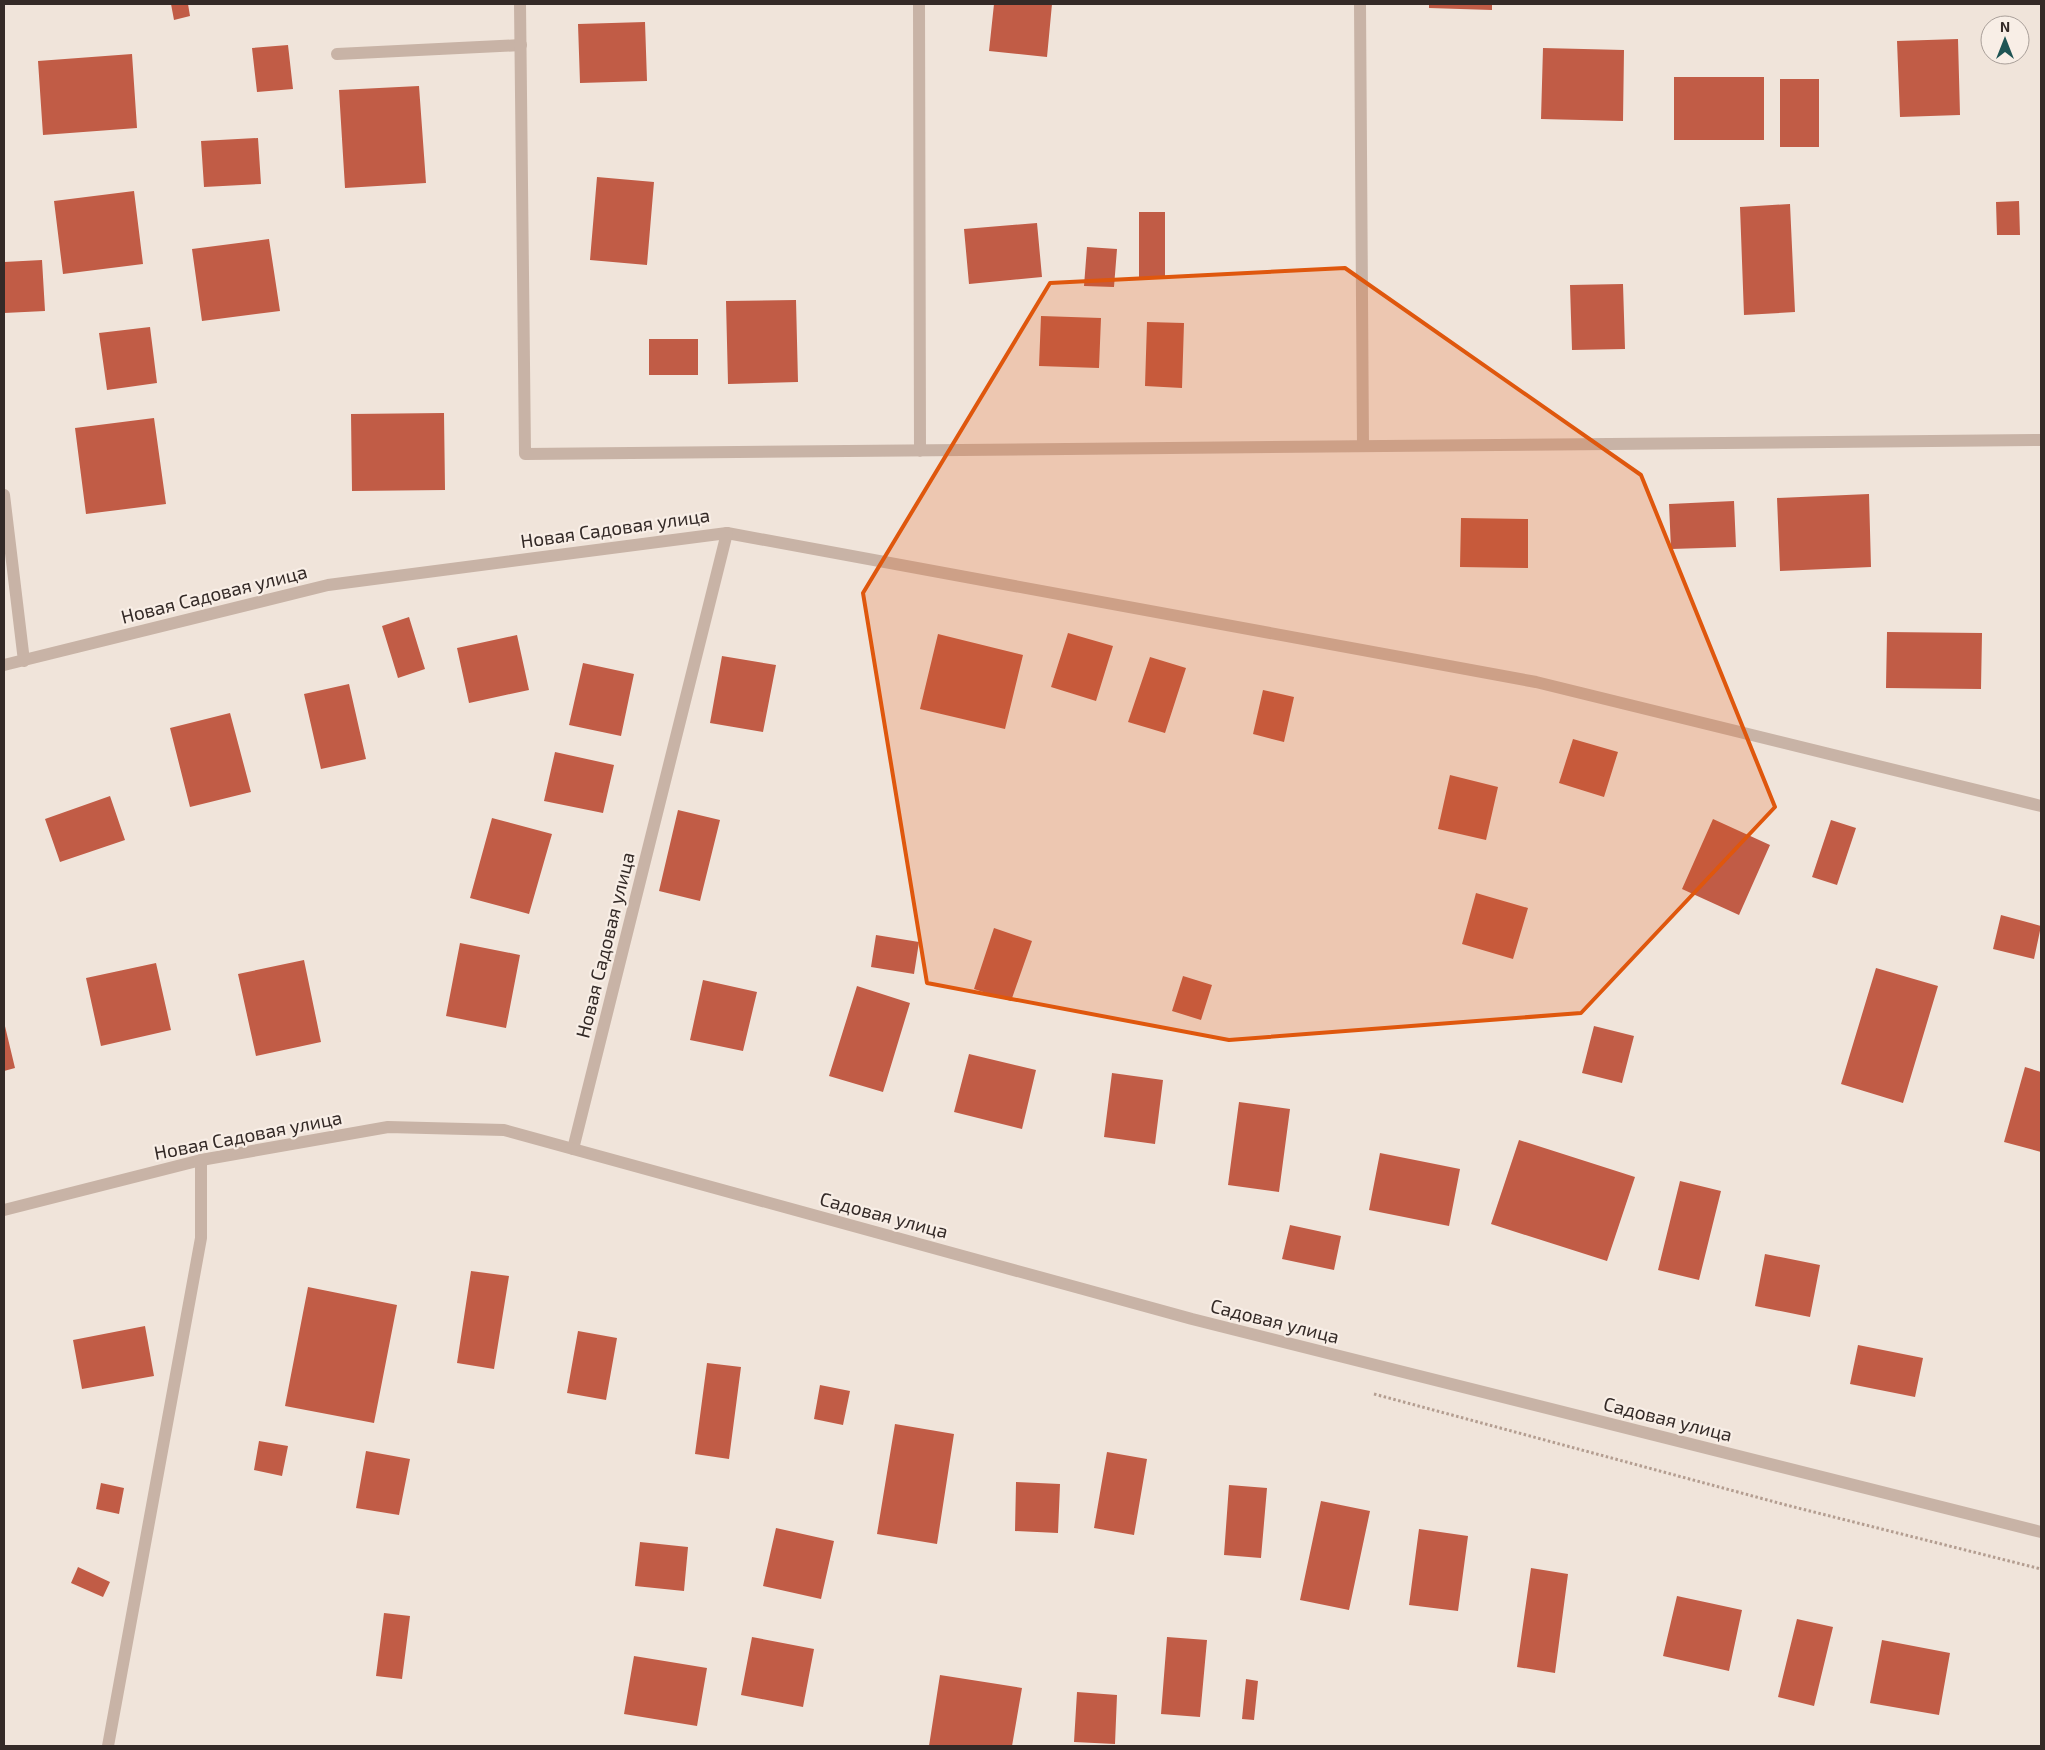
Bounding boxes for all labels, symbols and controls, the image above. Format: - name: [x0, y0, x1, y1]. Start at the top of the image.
- north arrow: [1980, 15, 2030, 65]
- text: N: [2000, 18, 2010, 35]
- street label: Новая Садовая улица: [519, 503, 711, 553]
- street label: Новая Садовая улица: [118, 559, 310, 629]
- street label: Новая Садовая улица: [570, 849, 640, 1041]
- street label: Новая Садовая улица: [152, 1105, 344, 1165]
- street label: Садовая улица: [817, 1186, 951, 1244]
- street label: Садовая улица: [1208, 1293, 1342, 1349]
- street label: Садовая улица: [1601, 1391, 1735, 1447]

